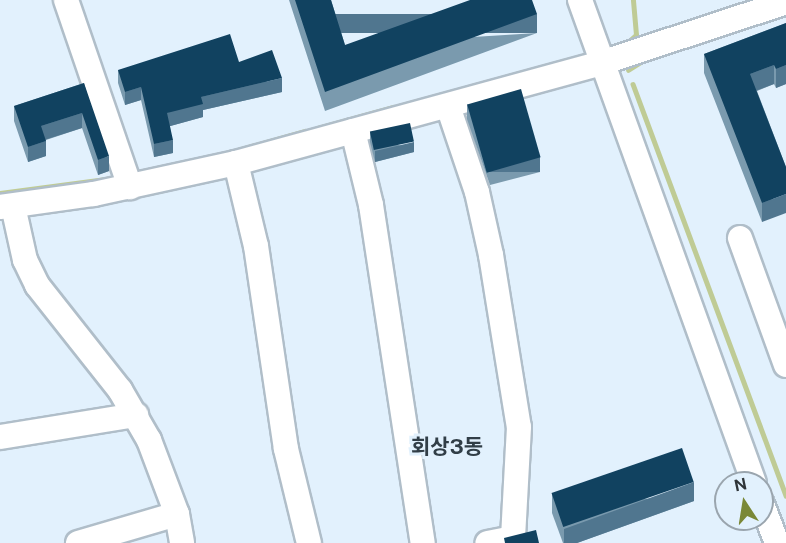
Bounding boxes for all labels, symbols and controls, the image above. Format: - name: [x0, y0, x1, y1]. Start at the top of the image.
- district label: 회상3동: [411, 434, 483, 460]
- north arrow: [714, 471, 774, 531]
- text: N: [732, 474, 749, 495]

